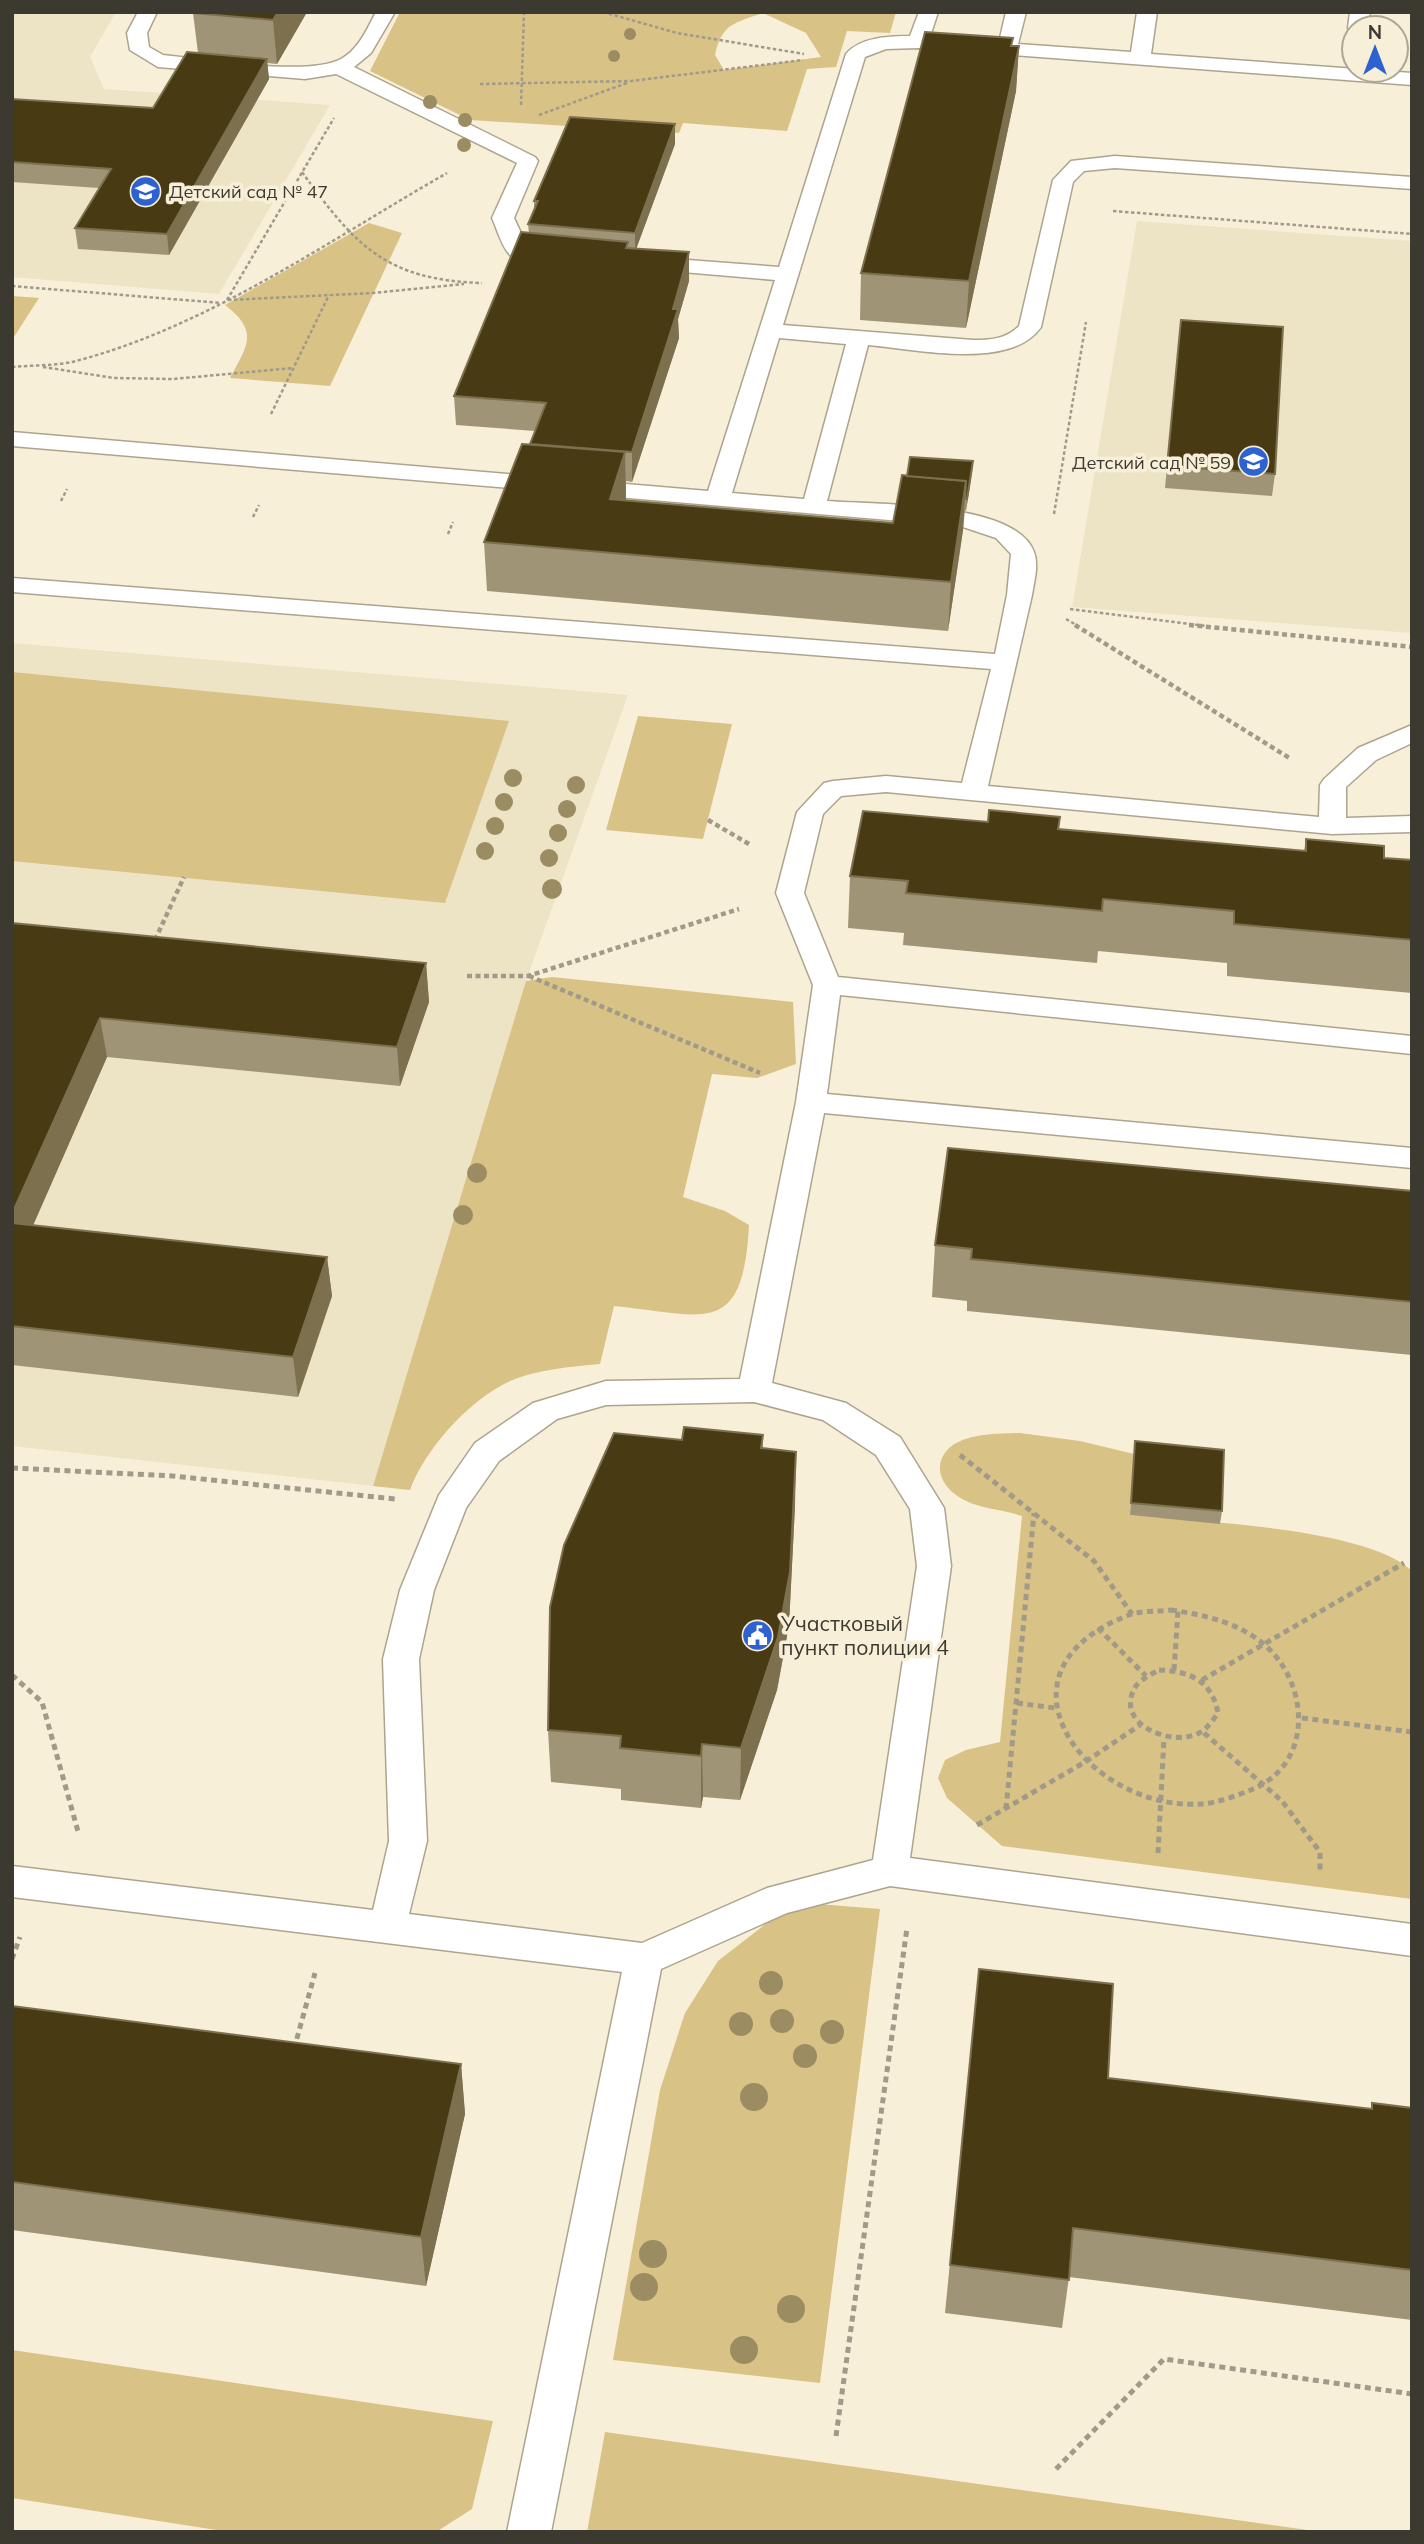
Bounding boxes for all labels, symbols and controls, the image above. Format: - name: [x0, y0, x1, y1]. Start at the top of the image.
- north arrow: [1340, 14, 1410, 84]
- text: N: [1368, 20, 1382, 44]
- school or university icon: Детский сад № 47: [129, 174, 163, 208]
- place label: Детский сад № 47: [169, 180, 328, 203]
- school or university icon: Детский сад № 59: [1237, 445, 1271, 479]
- place label: Детский сад № 59: [1072, 451, 1231, 474]
- place label: Участковый пункт полиции 4: [780, 1610, 949, 1660]
- public building icon: Участковый пункт полиции 4: [741, 1618, 775, 1652]

